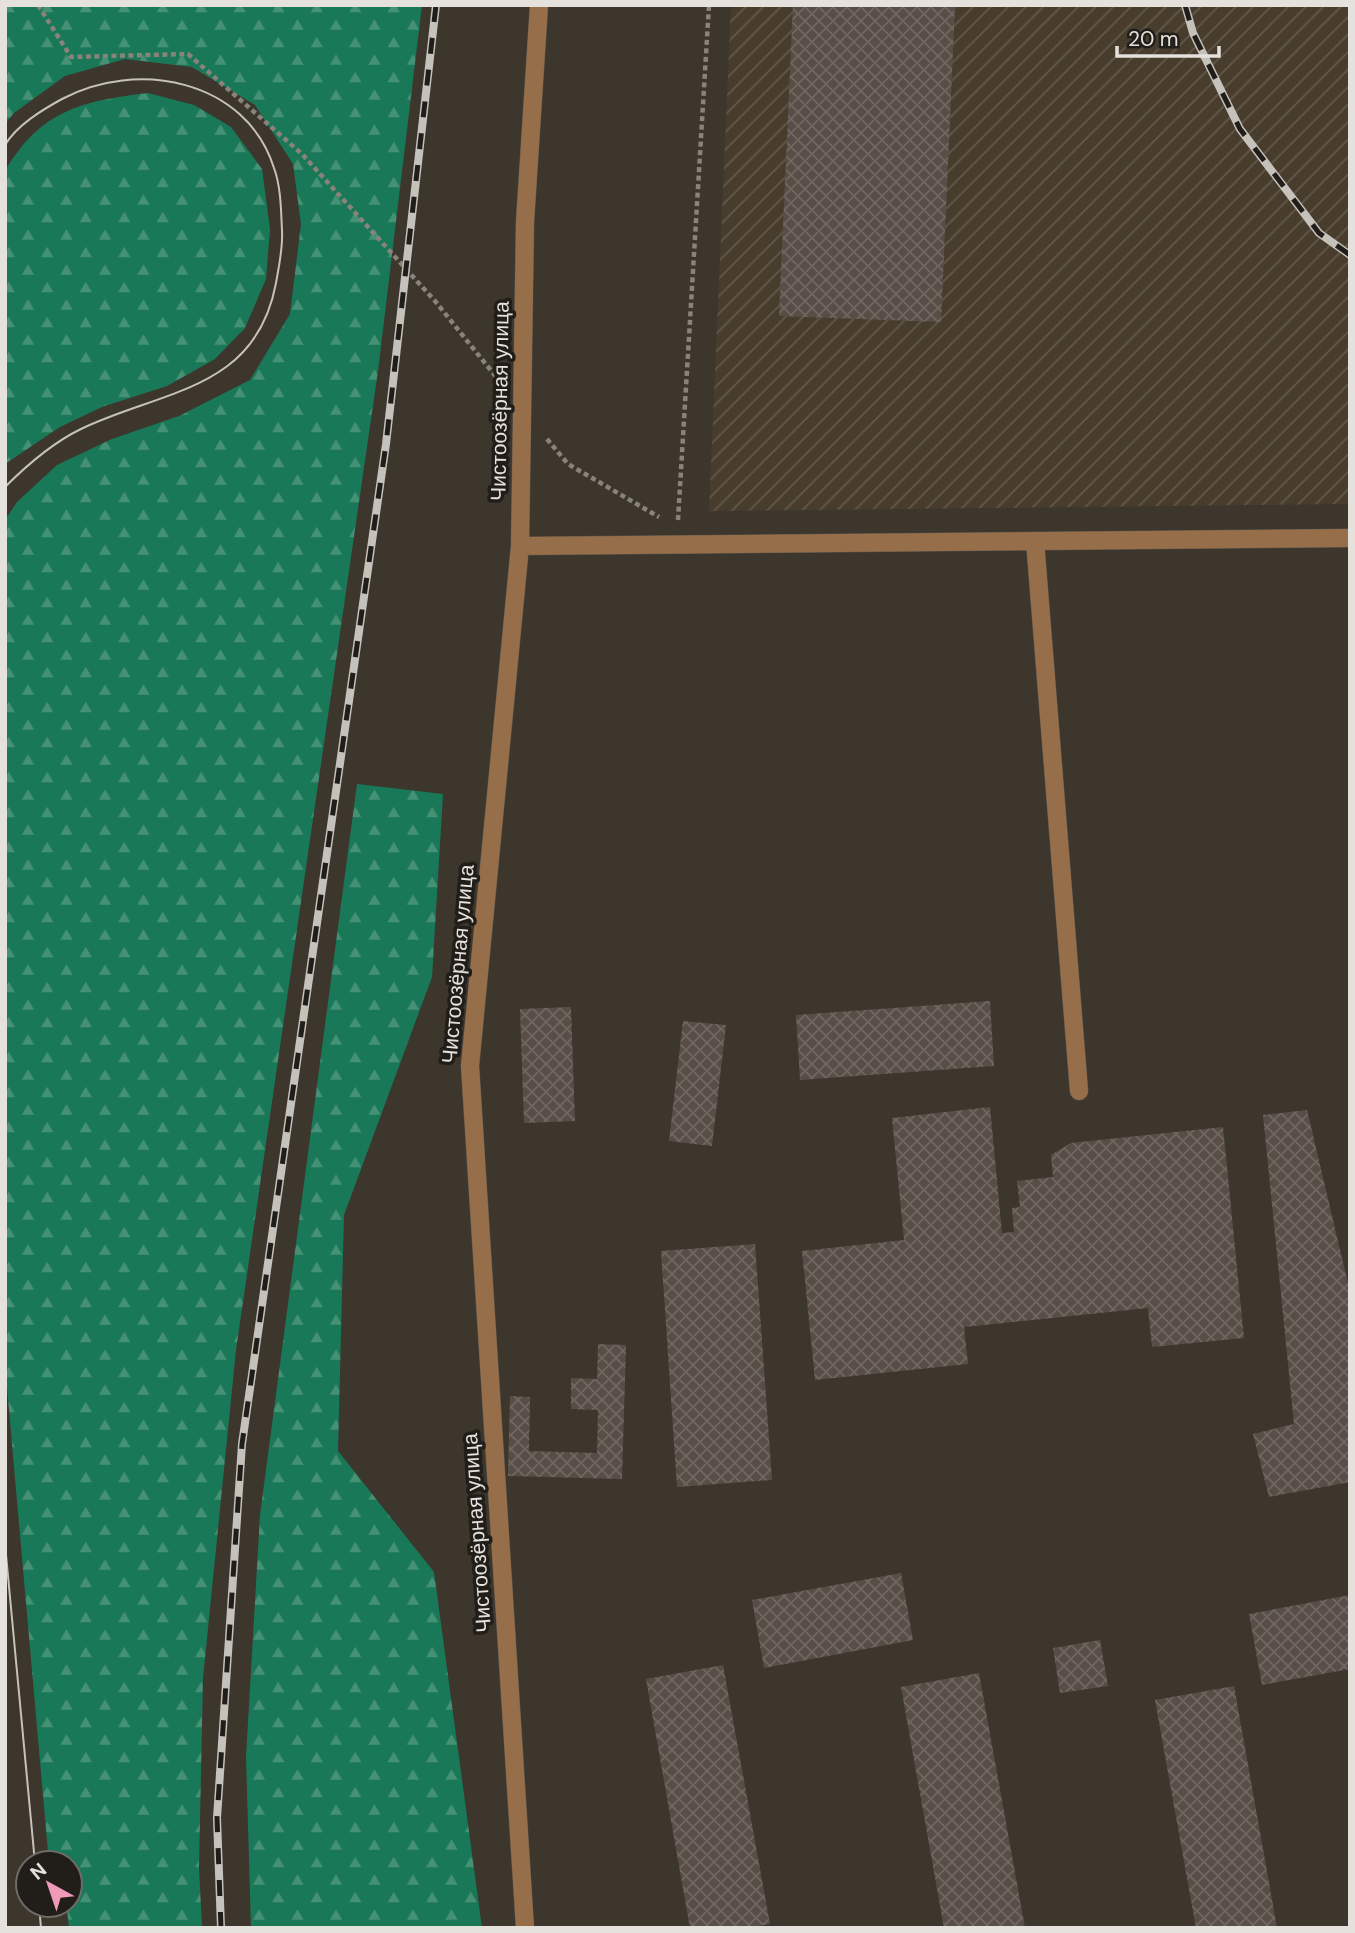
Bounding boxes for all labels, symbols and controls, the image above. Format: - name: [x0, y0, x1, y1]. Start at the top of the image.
- scale bar: [1117, 14, 1218, 58]
- text: 20 m: [1128, 25, 1179, 53]
- street label: Чистоозёрная улица: [484, 301, 516, 501]
- street label: Чистоозёрная улица: [435, 863, 481, 1065]
- street label: Чистоозёрная улица: [456, 1432, 498, 1634]
- north arrow: [14, 1849, 84, 1919]
- text: N: [25, 1857, 52, 1885]

